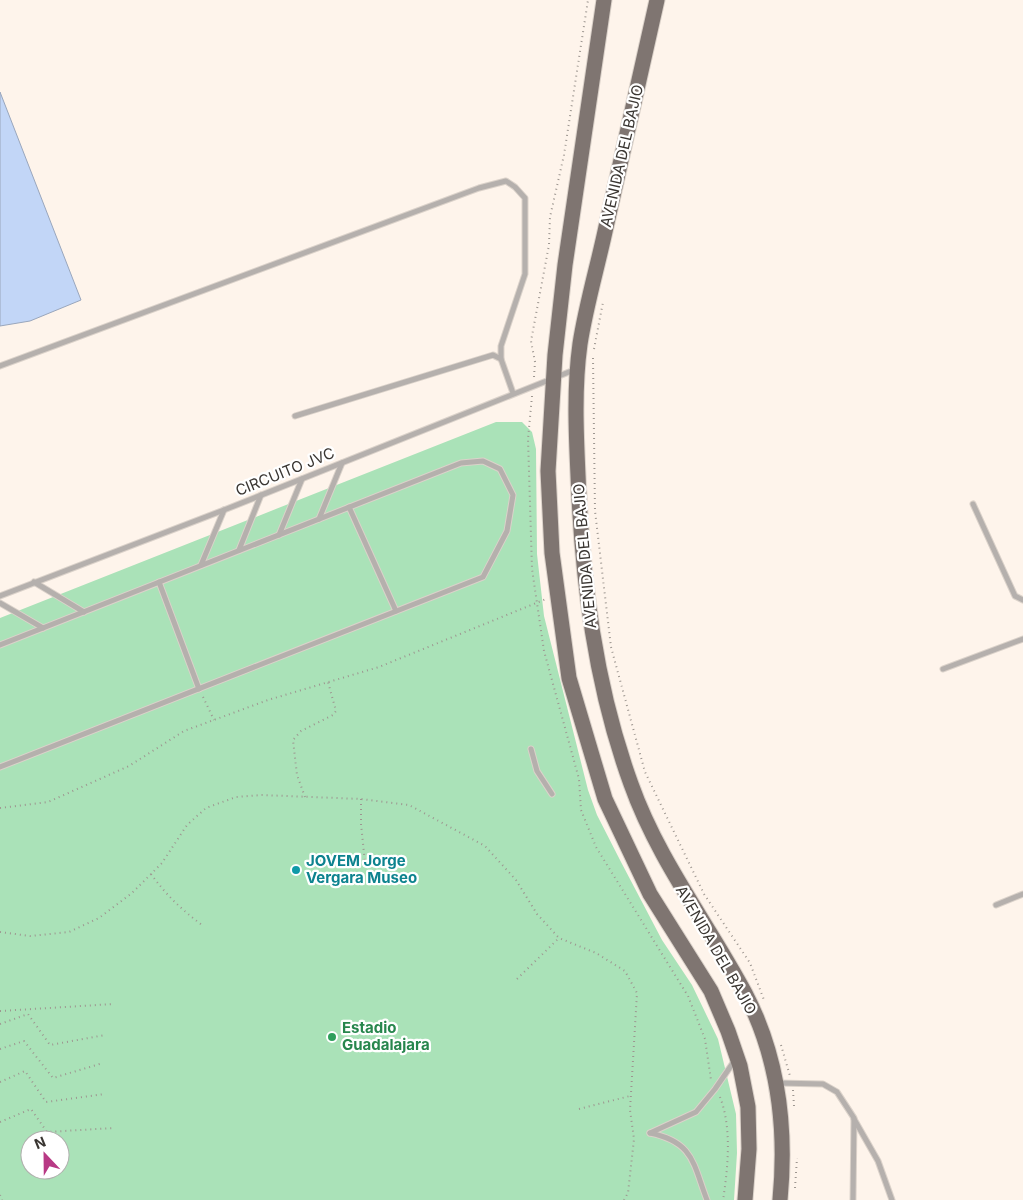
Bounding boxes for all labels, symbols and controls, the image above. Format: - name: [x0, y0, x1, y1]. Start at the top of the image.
- street label: AVENIDA DEL BAJIO: [596, 83, 647, 229]
- street label: CIRCUITO JVC: [233, 443, 337, 500]
- street label: AVENIDA DEL BAJIO: [569, 483, 600, 629]
- place label: JOVEM Jorge Vergara Museo: [306, 851, 417, 887]
- marker: JOVEM Jorge Vergara Museo: [290, 864, 302, 876]
- street label: AVENIDA DEL BAJIO: [672, 882, 761, 1018]
- place label: Estadio Guadalajara: [342, 1018, 430, 1054]
- marker: Estadio Guadalajara: [326, 1031, 338, 1043]
- north arrow: [20, 1130, 70, 1180]
- text: N: [32, 1133, 48, 1152]

